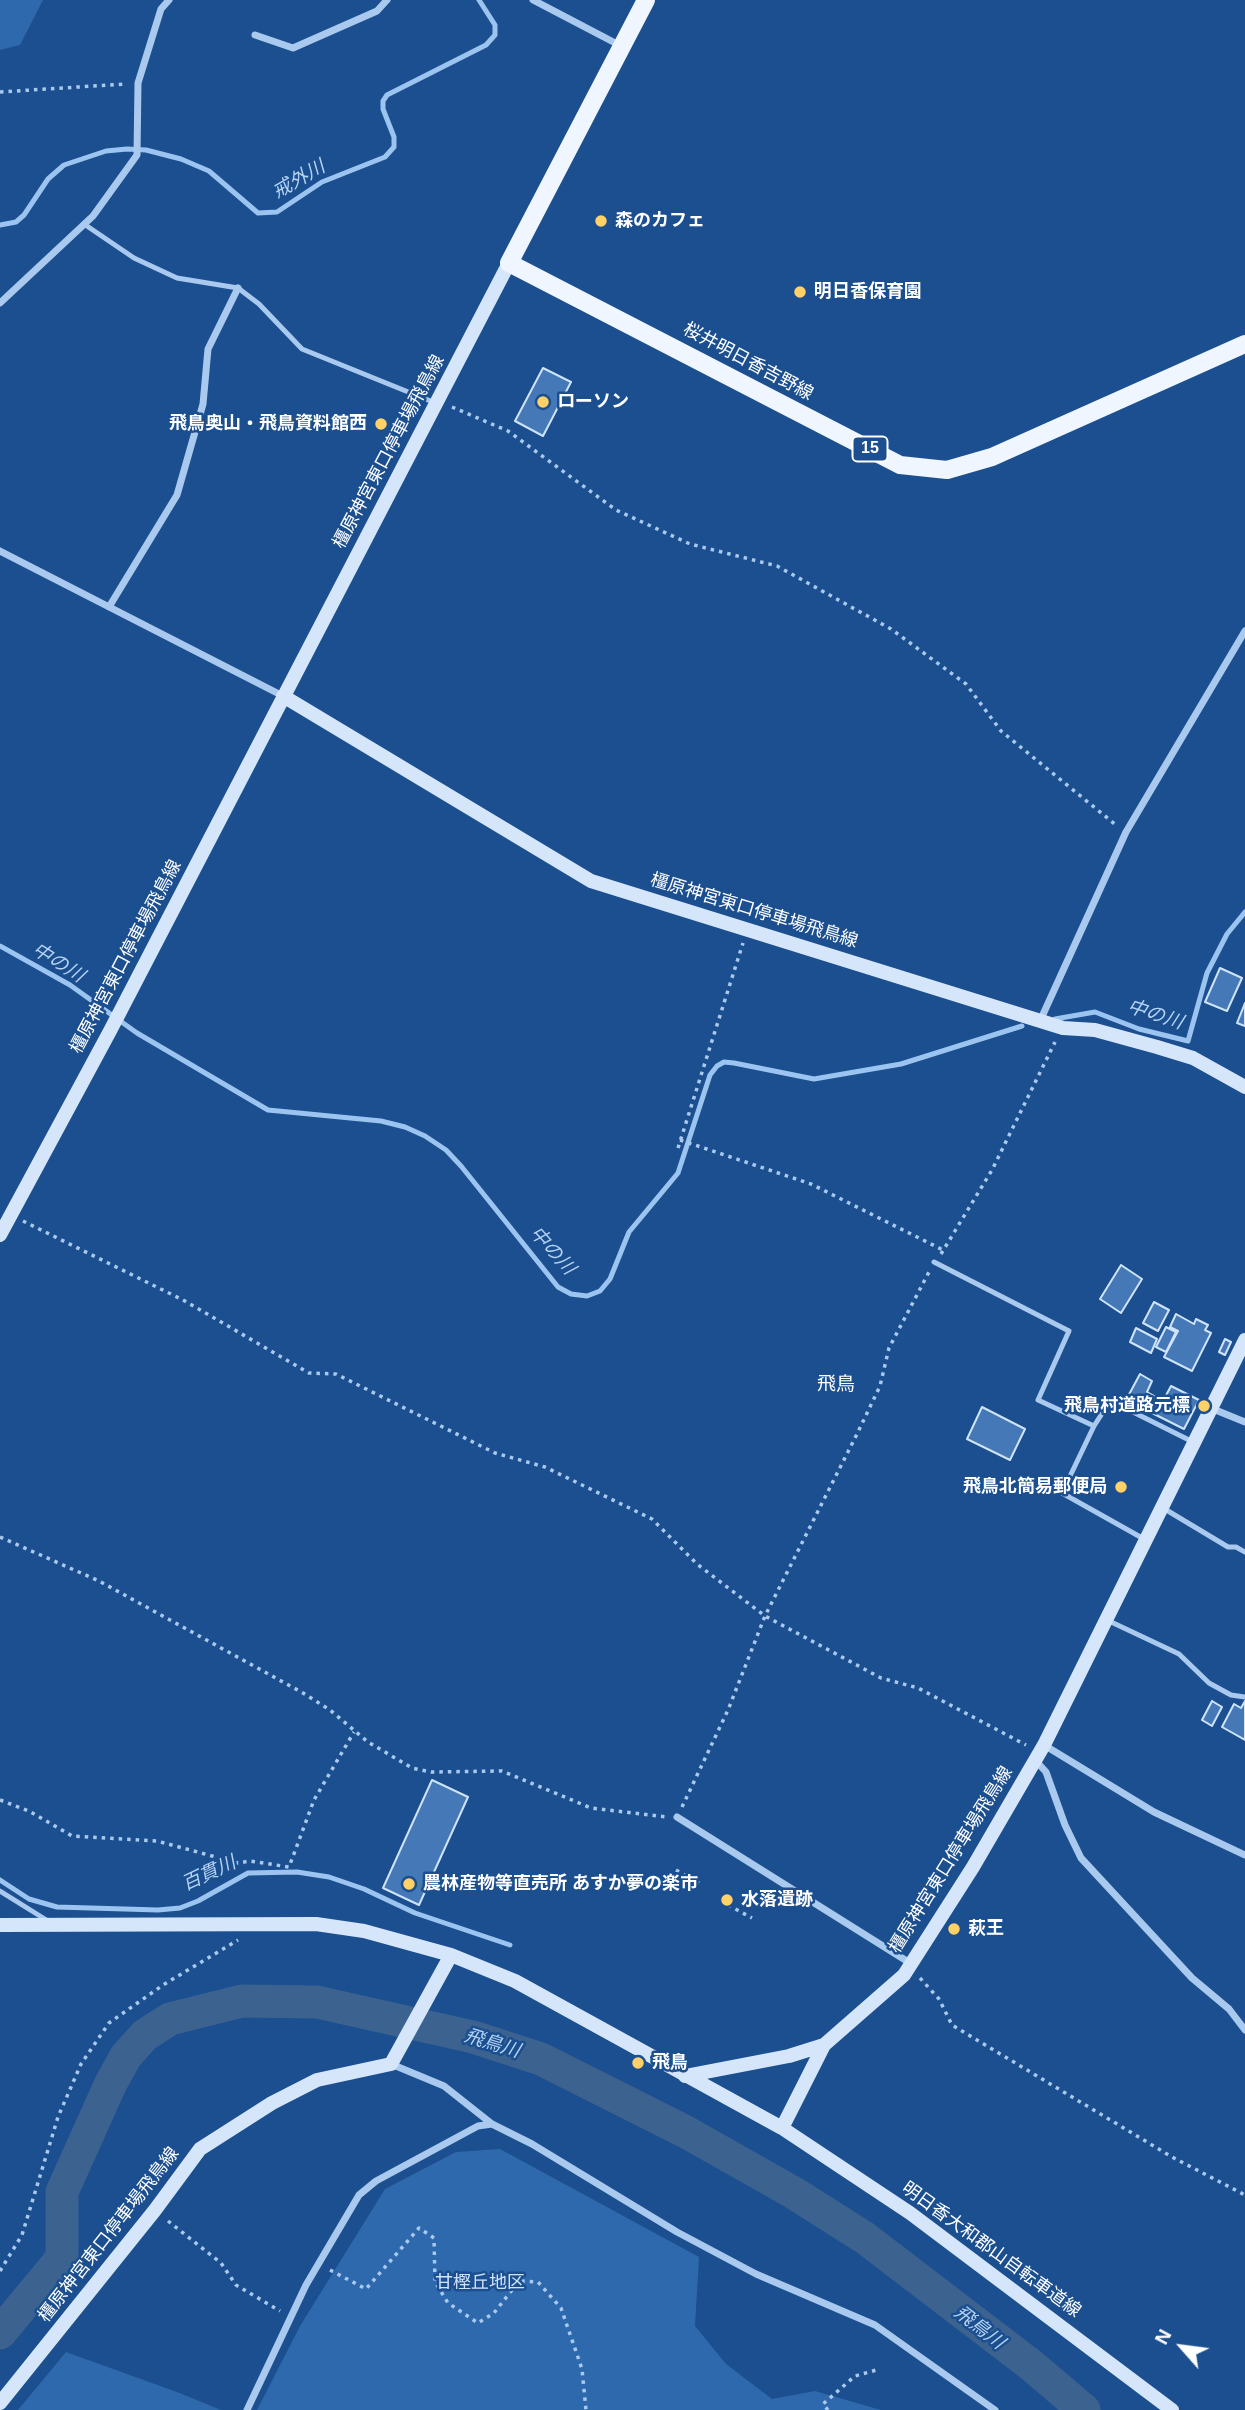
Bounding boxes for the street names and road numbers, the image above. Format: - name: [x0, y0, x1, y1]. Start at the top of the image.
- street label: 桜井明日香吉野線: [679, 319, 817, 405]
- street label: 橿原神宮東口停車場飛鳥線: [329, 352, 449, 552]
- road number: 15: [852, 436, 888, 462]
- street label: 橿原神宮東口停車場飛鳥線: [66, 857, 186, 1057]
- street label: 橿原神宮東口停車場飛鳥線: [648, 869, 860, 953]
- street label: 橿原神宮東口停車場飛鳥線: [885, 1763, 1017, 1957]
- street label: 橿原神宮東口停車場飛鳥線: [34, 2143, 184, 2327]
- street label: 明日香大和郡山自転車道線: [897, 2178, 1085, 2322]

